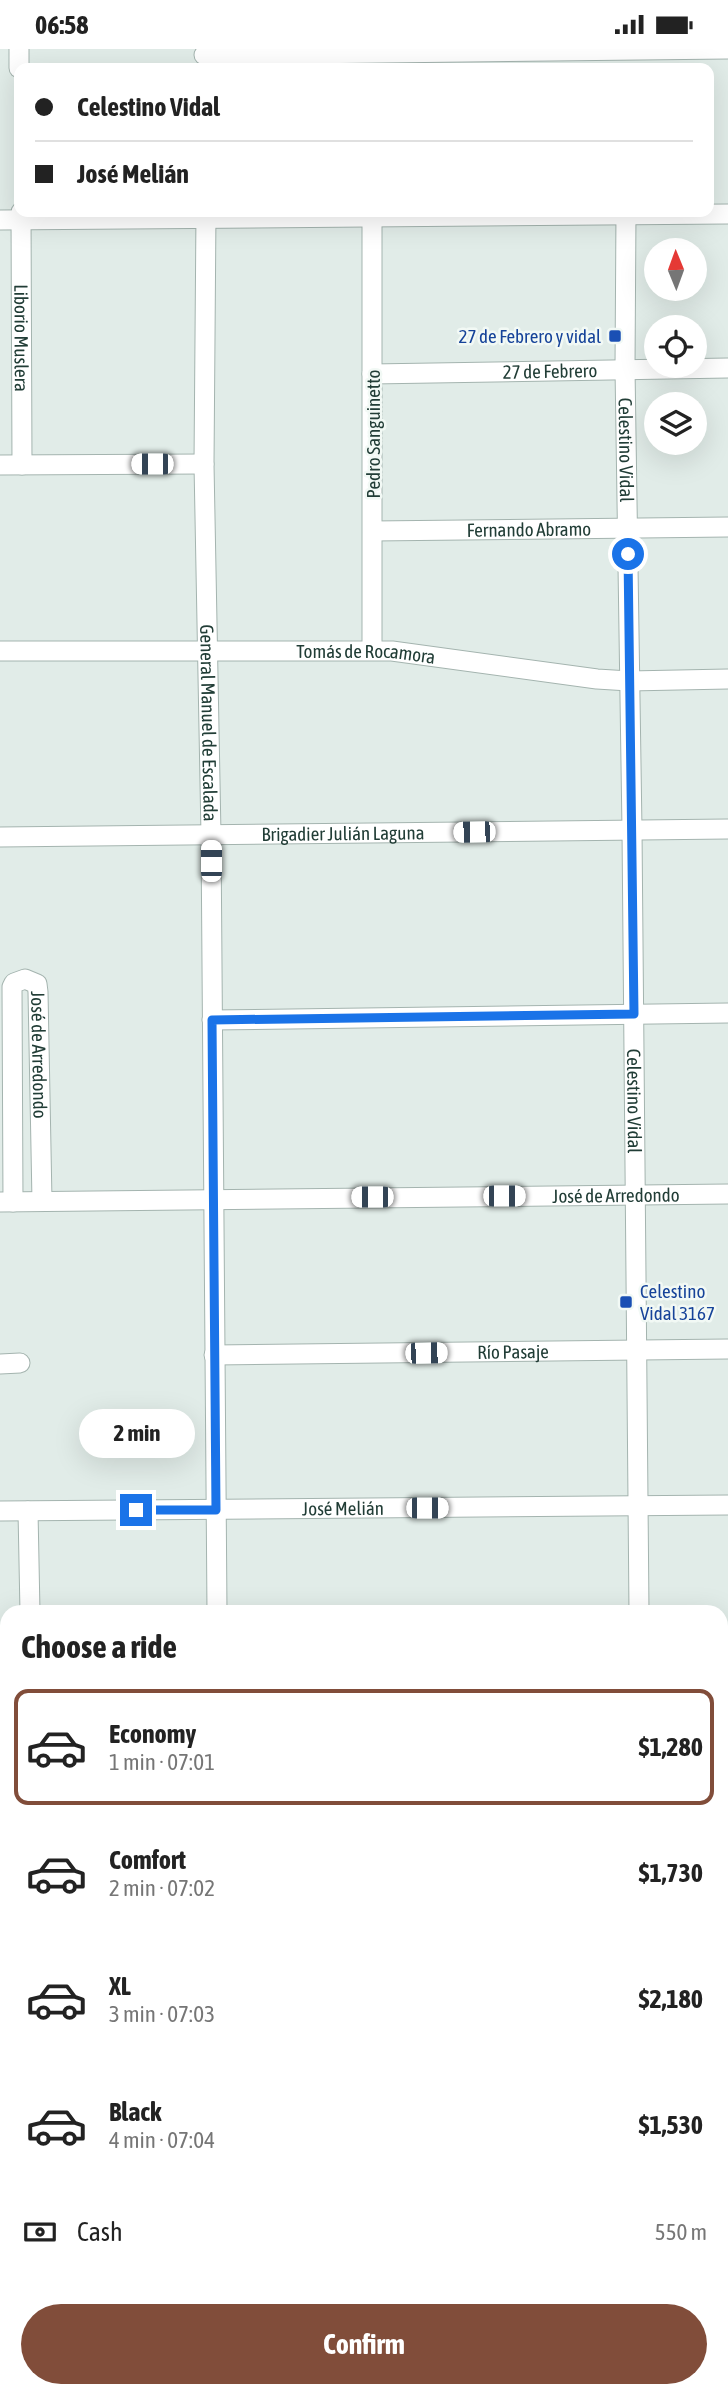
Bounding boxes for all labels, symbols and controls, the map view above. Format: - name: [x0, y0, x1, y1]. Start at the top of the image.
- text: 06:58: [35, 10, 89, 40]
- text: Celestino Vidal: [77, 92, 220, 122]
- text: José Melián: [77, 159, 189, 189]
- north arrow: [644, 238, 707, 301]
- map controls: [644, 238, 707, 455]
- street label: Liborio Muslera: [10, 284, 33, 392]
- button: locate: [644, 315, 707, 378]
- place label: 27 de Febrero y vidal: [459, 325, 601, 347]
- marker: 27 de Febrero y vidal: [607, 328, 623, 344]
- street label: 27 de Febrero: [503, 359, 597, 383]
- street label: Pedro Sanguinetto: [362, 369, 384, 499]
- button: layers: [644, 392, 707, 455]
- street label: Celestino Vidal: [614, 398, 638, 502]
- car: [132, 454, 174, 475]
- street label: Fernando Abramo: [467, 518, 591, 541]
- route start: [612, 538, 644, 570]
- street label: General Manuel de Escalada: [196, 624, 222, 822]
- street label: Tomás de Rocamora: [296, 640, 437, 668]
- street label: Brigadier Julián Laguna: [261, 821, 425, 845]
- car: [453, 821, 496, 843]
- car: [201, 840, 222, 882]
- street label: José de Arredondo: [27, 991, 51, 1119]
- street label: Celestino Vidal: [623, 1049, 646, 1153]
- street label: José de Arredondo: [552, 1184, 680, 1207]
- car: [484, 1186, 526, 1207]
- car: [352, 1187, 394, 1208]
- place label: Celestino Vidal 3167: [640, 1280, 715, 1324]
- marker: Celestino Vidal 3167: [618, 1294, 634, 1310]
- street label: Río Pasaje: [477, 1340, 549, 1363]
- car: [405, 1342, 448, 1364]
- callout: 2 min: [78, 1409, 194, 1457]
- text: 2 min: [114, 1420, 160, 1446]
- route end: [120, 1494, 152, 1526]
- street label: José Melián: [302, 1497, 384, 1520]
- car: [407, 1498, 449, 1519]
- text: Choose a ride: [21, 1628, 177, 1665]
- icon: car: [25, 1716, 88, 1779]
- text: Economy: [109, 1719, 196, 1749]
- text: $1,280: [639, 1732, 703, 1762]
- text: 1 min · 07:01: [109, 1749, 215, 1775]
- icon: car: [25, 1842, 88, 1905]
- text: Comfort: [109, 1845, 186, 1875]
- text: $1,730: [639, 1858, 703, 1888]
- text: 2 min · 07:02: [109, 1875, 215, 1901]
- icon: car: [25, 1968, 88, 2031]
- text: XL: [109, 1971, 131, 2001]
- text: $2,180: [639, 1984, 703, 2014]
- text: 3 min · 07:03: [109, 2001, 215, 2027]
- icon: car: [25, 2094, 88, 2157]
- text: Black: [109, 2097, 161, 2127]
- text: $1,530: [639, 2110, 703, 2140]
- text: 4 min · 07:04: [109, 2127, 215, 2153]
- icon: cash: [21, 2213, 59, 2251]
- text: Cash: [77, 2217, 123, 2247]
- text: 550 m: [655, 2219, 707, 2245]
- button: Confirm: [21, 2304, 707, 2384]

